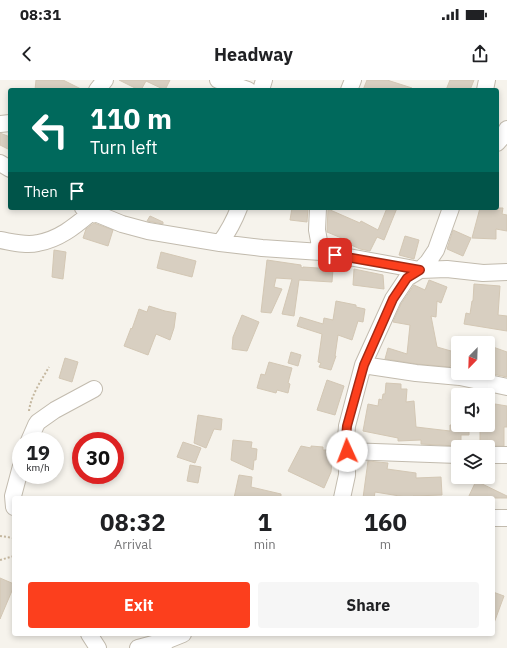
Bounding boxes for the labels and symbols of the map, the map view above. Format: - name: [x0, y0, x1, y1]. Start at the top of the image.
- pin: [318, 238, 352, 272]
- north arrow: [451, 336, 495, 380]
- position arrow: [326, 430, 368, 472]
- speed limit sign: 30: [72, 432, 124, 484]

